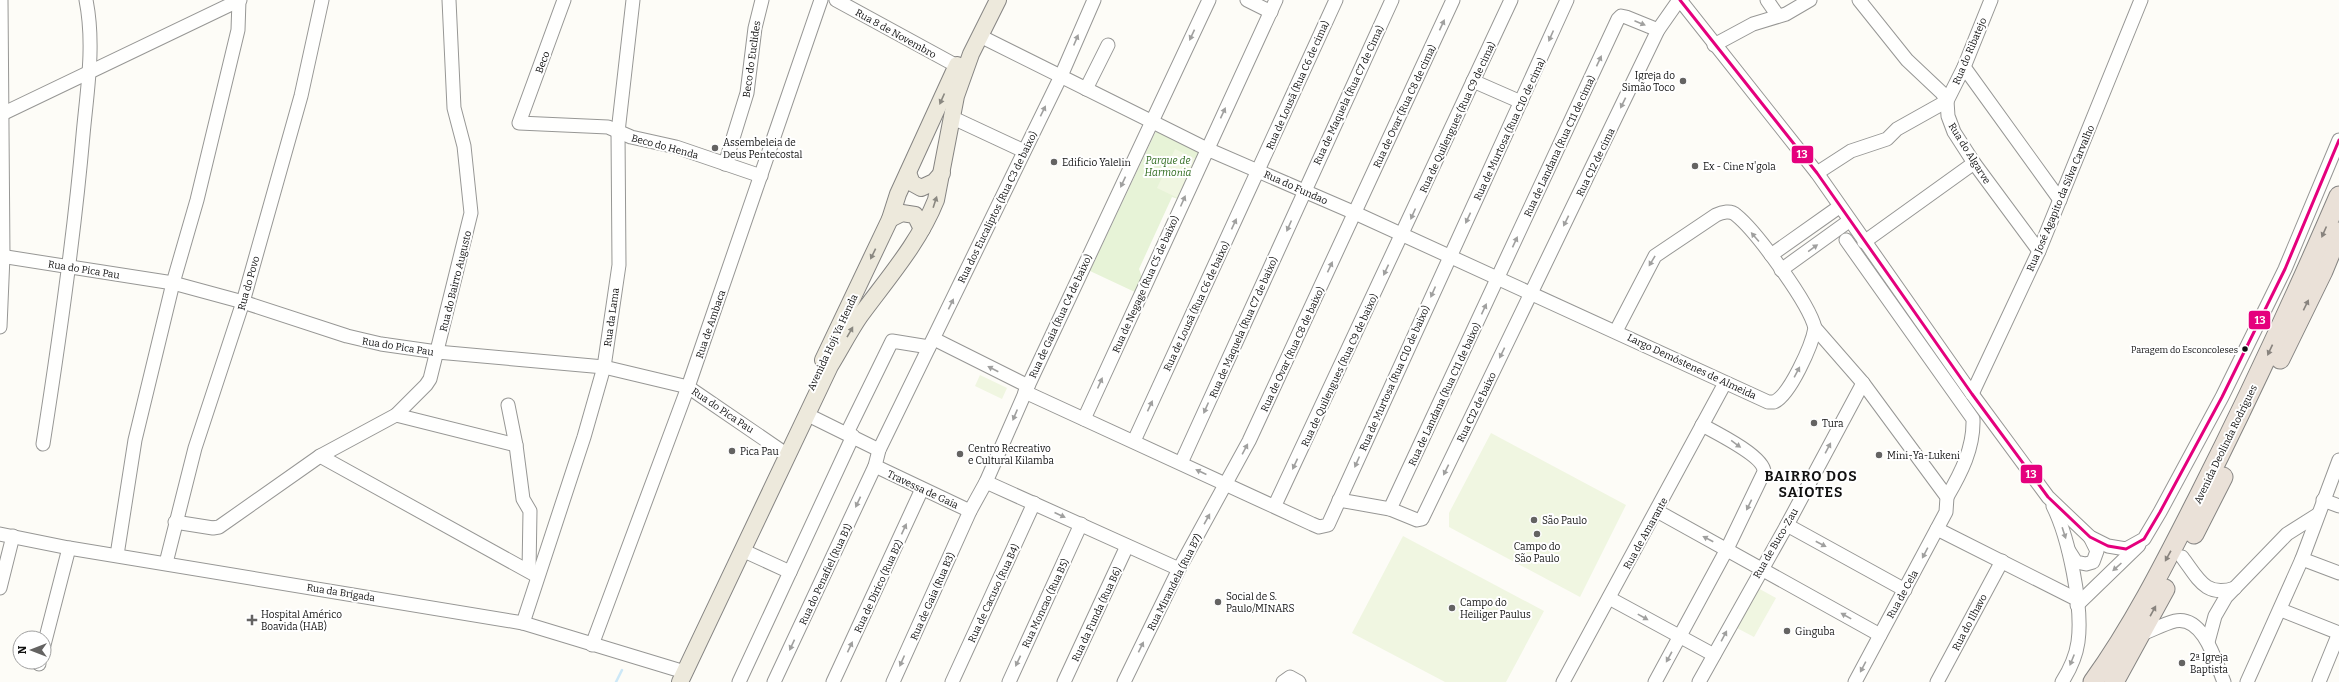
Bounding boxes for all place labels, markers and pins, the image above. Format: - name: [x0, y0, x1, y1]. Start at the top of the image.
- place label: Igreja do Simão Toco: [1622, 70, 1675, 94]
- marker: Igreja do Simão Toco: [1678, 76, 1688, 86]
- place label: Assembeleia de Deus Pentecostal: [723, 137, 803, 161]
- marker: Assembeleia de Deus Pentecostal: [710, 143, 720, 153]
- marker: Edificio Yalelin: [1049, 157, 1059, 167]
- place label: Edificio Yalelin: [1062, 157, 1131, 169]
- marker: Ex - Cine N'gola: [1690, 161, 1700, 171]
- place label: Ex - Cine N'gola: [1703, 161, 1776, 173]
- marker: Paragem do Esconcoleses: [2240, 344, 2250, 354]
- place label: Paragem do Esconcoleses: [2131, 345, 2238, 355]
- marker: Tura: [1809, 418, 1819, 428]
- place label: Tura: [1822, 418, 1844, 430]
- place label: Centro Recreativo e Cultural Kilamba: [968, 443, 1054, 467]
- marker: Pica Pau: [727, 446, 737, 456]
- place label: Pica Pau: [740, 446, 779, 458]
- marker: Centro Recreativo e Cultural Kilamba: [955, 449, 965, 459]
- marker: Mini-Ya-Lukeni: [1874, 450, 1884, 460]
- place label: Mini-Ya-Lukeni: [1887, 450, 1960, 462]
- marker: São Paulo: [1529, 515, 1539, 525]
- place label: São Paulo: [1542, 515, 1587, 527]
- marker: Campo do São Paulo: [1532, 529, 1542, 539]
- place label: Campo do São Paulo: [1514, 541, 1561, 565]
- place label: Social de S. Paulo/MINARS: [1226, 591, 1295, 615]
- marker: Social de S. Paulo/MINARS: [1213, 597, 1223, 607]
- place label: Campo do Heiliger Paulus: [1460, 597, 1531, 621]
- marker: Campo do Heiliger Paulus: [1447, 603, 1457, 613]
- place label: Hospital Américo Boavida (HAB): [261, 609, 342, 633]
- marker: Hospital Américo Boavida (HAB): [246, 614, 258, 626]
- marker: Ginguba: [1782, 626, 1792, 636]
- place label: Ginguba: [1795, 626, 1835, 638]
- place label: 2ª Igreja Baptista: [2190, 652, 2229, 676]
- marker: 2ª Igreja Baptista: [2177, 658, 2187, 668]

